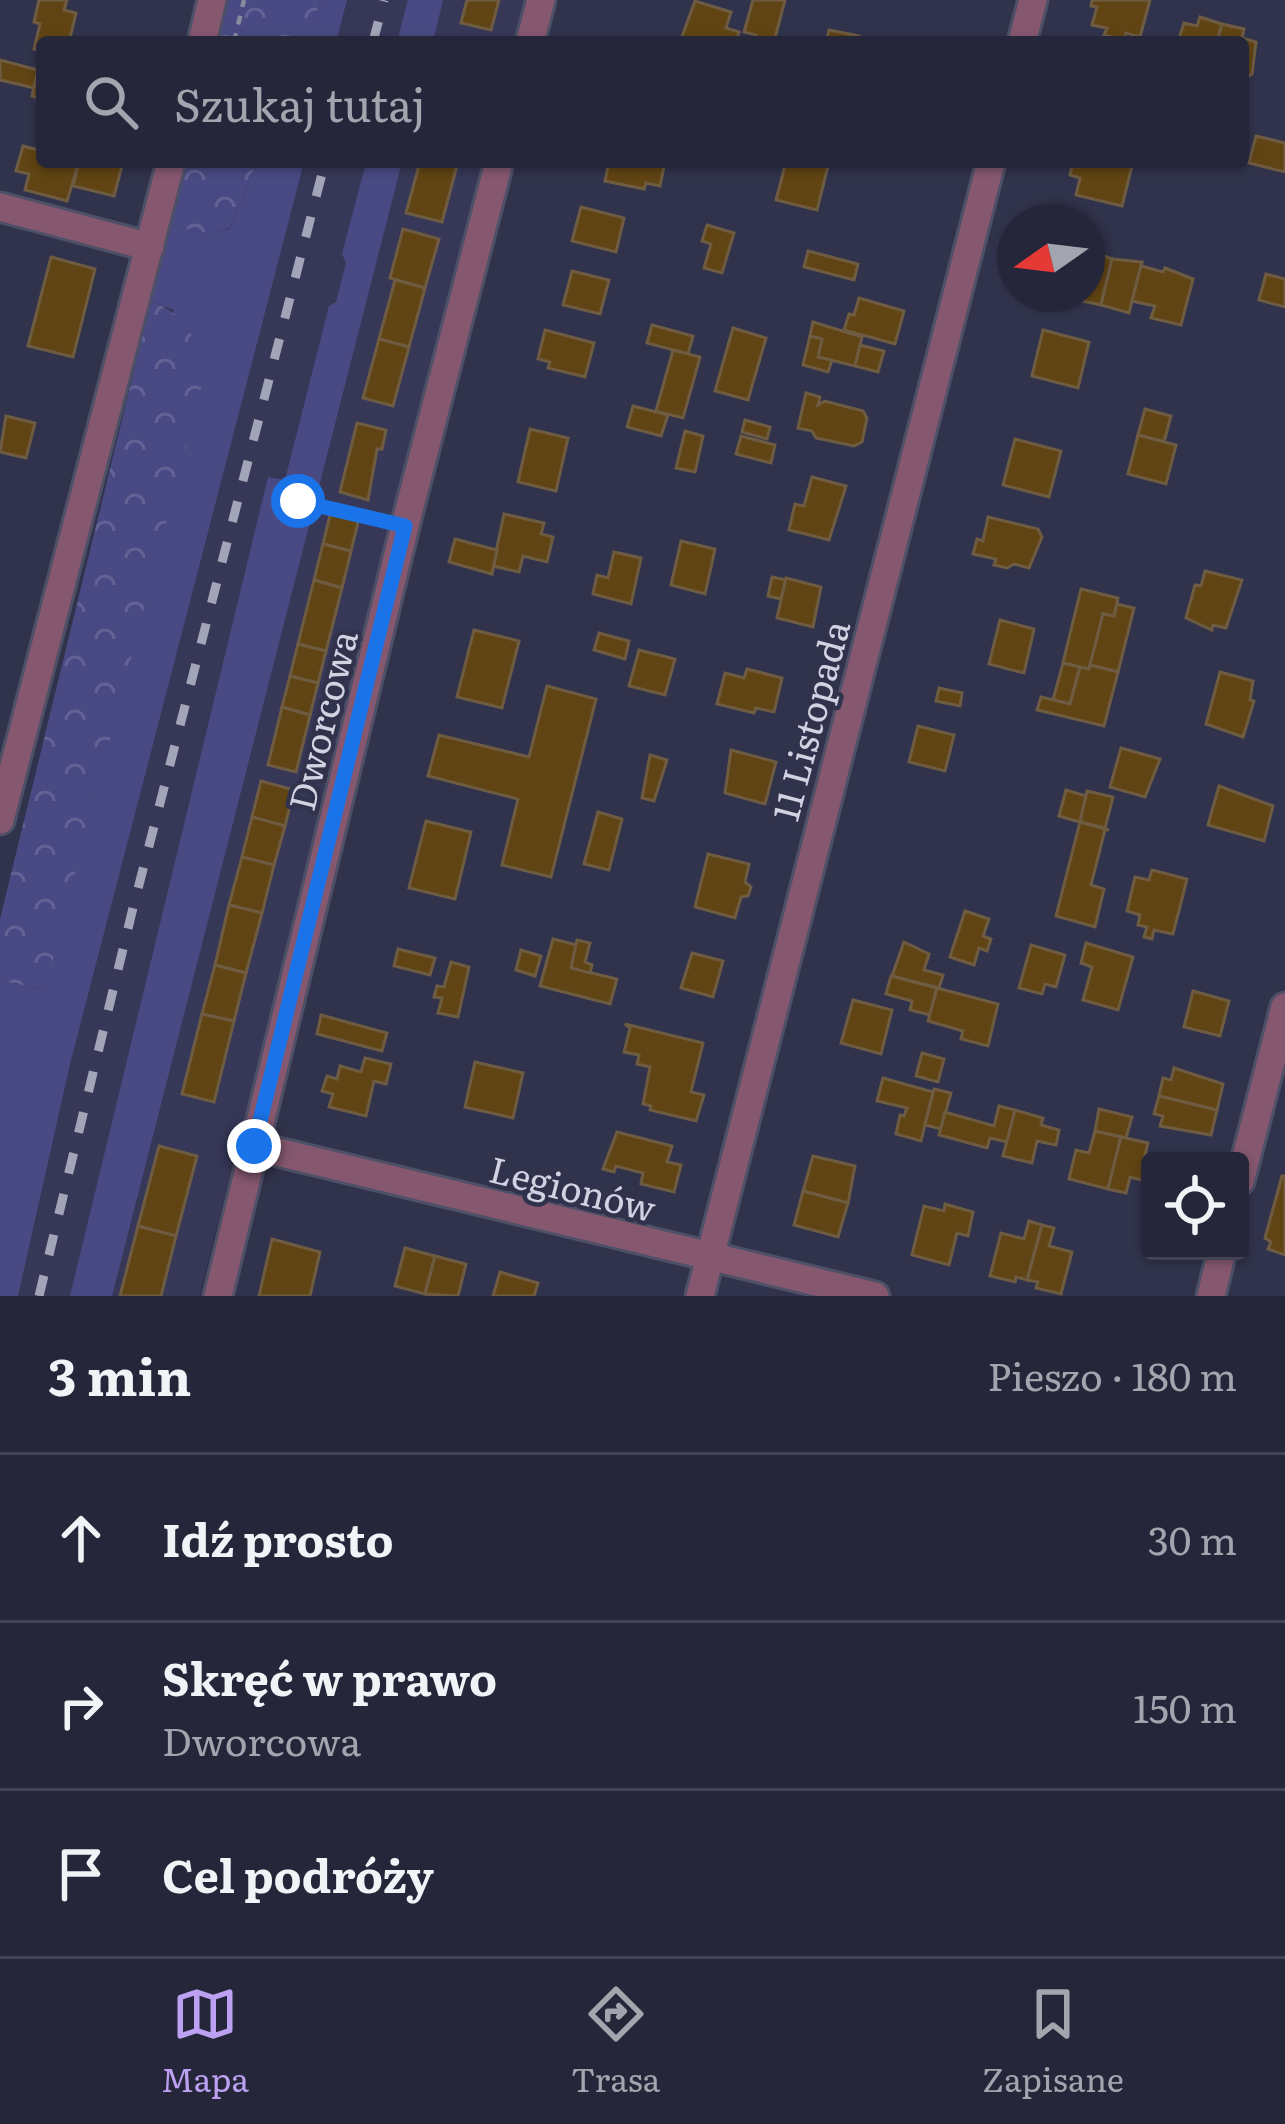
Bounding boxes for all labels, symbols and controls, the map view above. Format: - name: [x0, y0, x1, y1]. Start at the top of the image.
- search box: [36, 36, 1249, 168]
- icon: search: [78, 69, 144, 135]
- text: Szukaj tutaj: [174, 69, 425, 136]
- north arrow: [997, 204, 1105, 312]
- route start: [271, 474, 325, 528]
- street label: 11 Listopada: [757, 613, 861, 826]
- street label: Dworcowa: [273, 624, 369, 816]
- route end: [227, 1119, 281, 1173]
- street label: Legionów: [484, 1141, 662, 1233]
- map controls: [1141, 1152, 1249, 1260]
- button: locate: [1141, 1152, 1249, 1260]
- text: 3 min: [48, 1336, 192, 1412]
- text: Pieszo · 180 m: [988, 1345, 1237, 1403]
- text: Idź prosto: [162, 1504, 394, 1571]
- icon: ahead: [48, 1505, 114, 1571]
- text: 30 m: [1148, 1509, 1237, 1567]
- text: Skręć w prawo: [162, 1643, 497, 1710]
- icon: right: [48, 1673, 114, 1739]
- text: 150 m: [1133, 1677, 1237, 1735]
- text: Dworcowa: [162, 1710, 361, 1768]
- text: Cel podróży: [162, 1840, 434, 1907]
- icon: arrive: [48, 1841, 114, 1907]
- tab: Mapa: [161, 1981, 249, 2102]
- tab: Trasa: [571, 1981, 660, 2102]
- tab: Zapisane: [982, 1981, 1124, 2102]

